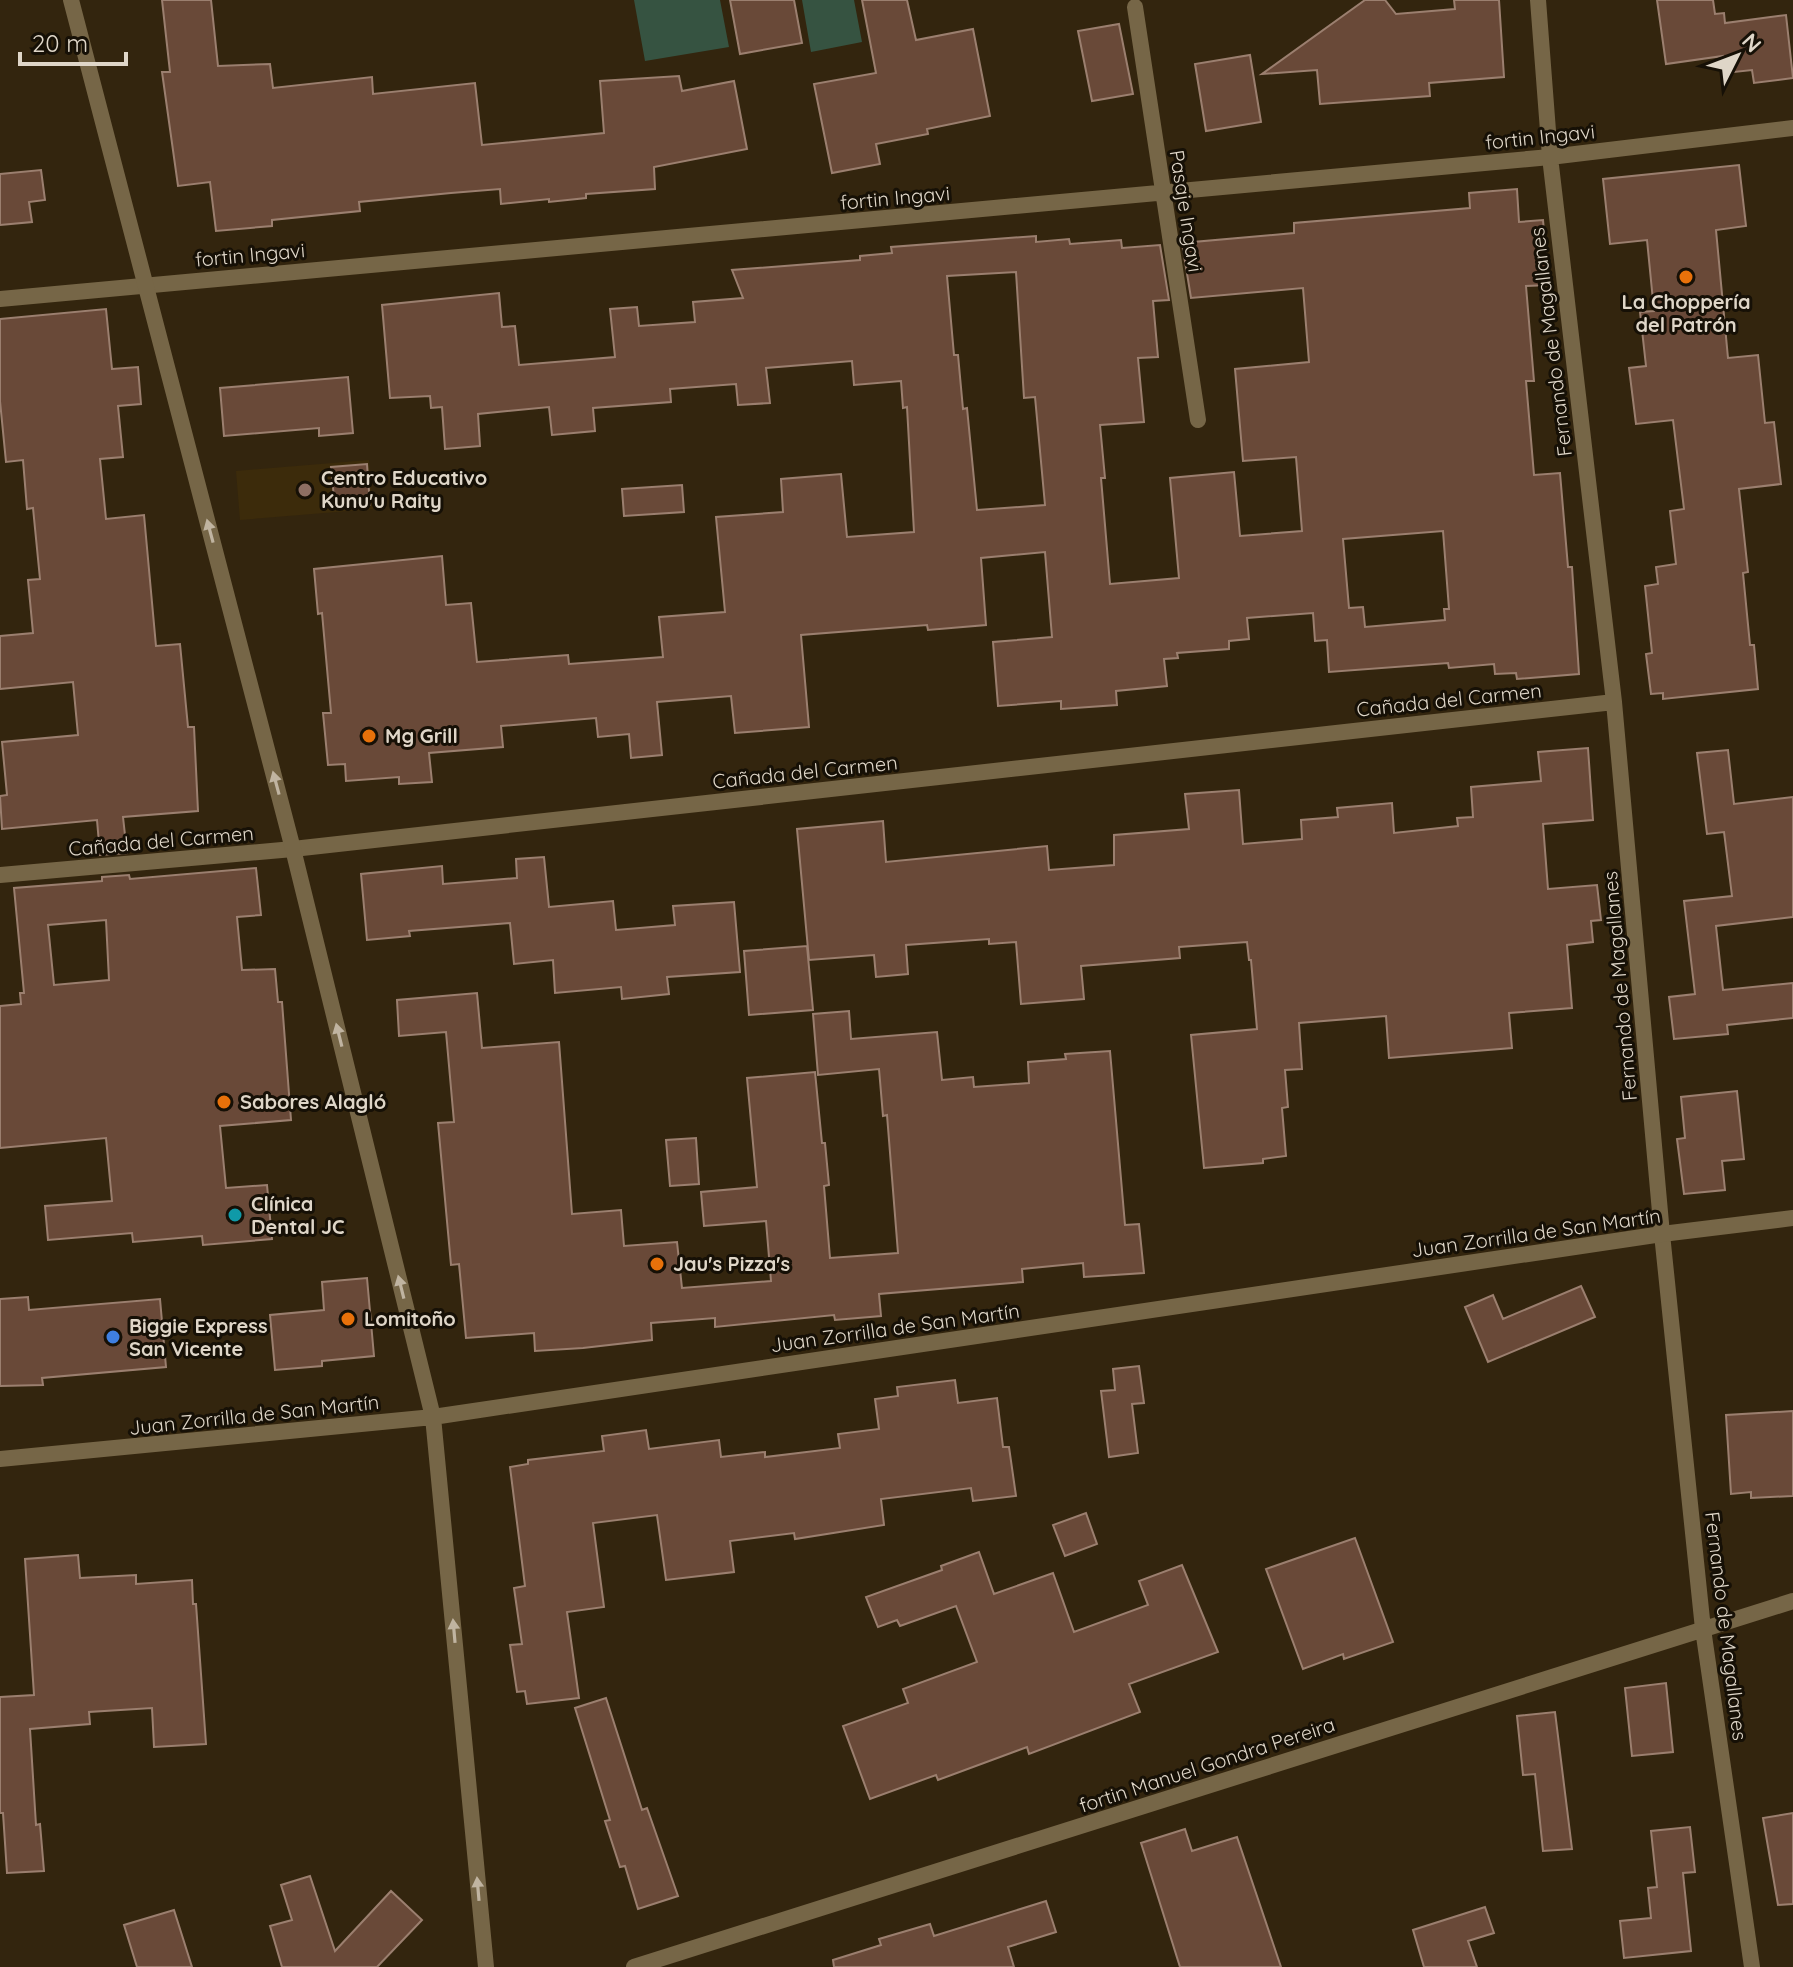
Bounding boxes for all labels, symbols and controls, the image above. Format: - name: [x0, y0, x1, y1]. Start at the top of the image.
- scale bar: [20, 16, 126, 66]
- north arrow: [1697, 16, 1777, 96]
- text: N: [1736, 27, 1768, 58]
- text: 20 m: [32, 28, 88, 58]
- street label: fortin Ingavi: [1484, 118, 1596, 155]
- street label: Pasaje Ingavi: [1164, 148, 1208, 274]
- street label: fortin Ingavi: [839, 180, 951, 215]
- street label: Fernando de Magallanes: [1524, 226, 1577, 458]
- street label: fortin Ingavi: [194, 237, 306, 272]
- marker: La Choppería del Patrón: [1677, 268, 1695, 286]
- place label: La Choppería del Patrón: [1621, 289, 1751, 337]
- place label: Centro Educativo Kunu'u Raity: [321, 465, 487, 513]
- marker: Centro Educativo Kunu'u Raity: [296, 481, 314, 499]
- one-way arrow: [203, 519, 215, 544]
- street label: Cañada del Carmen: [1355, 677, 1543, 722]
- place label: Mg Grill: [385, 723, 458, 748]
- marker: Mg Grill: [360, 727, 378, 745]
- street label: Cañada del Carmen: [711, 749, 899, 794]
- one-way arrow: [269, 770, 281, 795]
- street label: Cañada del Carmen: [67, 820, 255, 861]
- street label: Fernando de Magallanes: [1597, 870, 1642, 1102]
- one-way arrow: [332, 1022, 345, 1047]
- place label: Sabores Alagló: [240, 1089, 386, 1114]
- marker: Sabores Alagló: [215, 1093, 233, 1111]
- place label: Clínica Dental JC: [251, 1191, 345, 1239]
- street label: Juan Zorrilla de San Martín: [1410, 1203, 1662, 1262]
- marker: Clínica Dental JC: [226, 1206, 244, 1224]
- place label: Jau's Pizza's: [673, 1251, 790, 1276]
- marker: Jau's Pizza's: [648, 1255, 666, 1273]
- one-way arrow: [395, 1275, 407, 1300]
- street label: Juan Zorrilla de San Martín: [769, 1298, 1021, 1357]
- place label: Lomitoño: [364, 1306, 456, 1331]
- marker: Lomitoño: [339, 1310, 357, 1328]
- place label: Biggie Express San Vicente: [129, 1313, 268, 1361]
- marker: Biggie Express San Vicente: [104, 1328, 122, 1346]
- street label: Juan Zorrilla de San Martín: [128, 1389, 380, 1440]
- street label: Fernando de Magallanes: [1700, 1510, 1753, 1742]
- one-way arrow: [447, 1618, 460, 1643]
- street label: fortin Manuel Gondra Pereira: [1076, 1711, 1338, 1818]
- one-way arrow: [472, 1876, 485, 1901]

